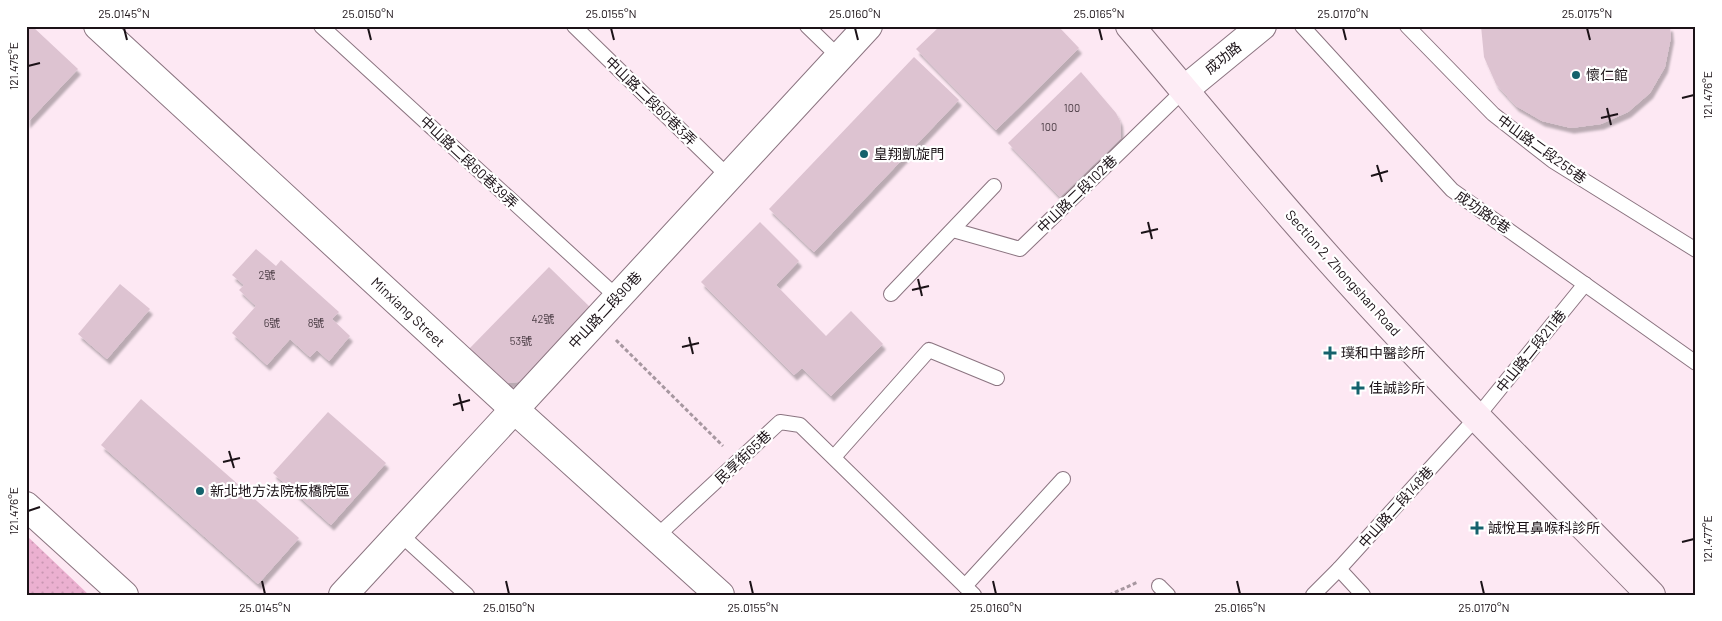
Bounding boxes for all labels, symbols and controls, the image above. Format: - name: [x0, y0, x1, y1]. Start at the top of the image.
- text: 25.0145°N: [98, 6, 150, 20]
- text: 25.0150°N: [342, 6, 394, 20]
- text: 25.0155°N: [585, 6, 637, 20]
- text: 25.0160°N: [829, 6, 881, 20]
- text: 25.0165°N: [1073, 6, 1125, 20]
- text: 25.0170°N: [1317, 6, 1369, 20]
- text: 25.0175°N: [1562, 6, 1612, 20]
- street label: 成功路: [1201, 38, 1244, 77]
- text: 121.475°E: [6, 42, 20, 90]
- street label: 中山路二段60巷3弄: [602, 53, 701, 149]
- place label: 懷仁館: [1586, 66, 1628, 83]
- marker: 懷仁館: [1570, 69, 1582, 81]
- text: 121.476°E: [1700, 71, 1714, 119]
- house number: 100: [1064, 101, 1080, 114]
- street label: 中山路二段255巷: [1494, 111, 1590, 187]
- street label: 中山路二段60巷39弄: [417, 112, 522, 211]
- house number: 100: [1041, 120, 1057, 133]
- place label: 皇翔凱旋門: [874, 145, 944, 162]
- marker: 皇翔凱旋門: [858, 148, 870, 160]
- street label: 中山路二段102巷: [1033, 151, 1120, 236]
- street label: 成功路6巷: [1453, 186, 1514, 237]
- street label: Section 2, Zhongshan Road: [1282, 206, 1405, 339]
- house number: 2號: [259, 268, 275, 281]
- street label: 中山路二段90巷: [565, 268, 645, 352]
- street label: Minxiang Street: [368, 273, 449, 350]
- street label: 中山路二段211巷: [1492, 306, 1569, 395]
- house number: 42號: [532, 312, 554, 325]
- house number: 6號: [264, 316, 280, 329]
- house number: 8號: [308, 316, 324, 329]
- house number: 53號: [510, 334, 532, 347]
- place label: 璞和中醫診所: [1341, 344, 1425, 361]
- marker: 璞和中醫診所: [1323, 346, 1337, 360]
- place label: 佳誠診所: [1369, 379, 1425, 396]
- marker: 佳誠診所: [1351, 381, 1365, 395]
- street label: 民享街65巷: [711, 426, 774, 487]
- street label: 中山路二段148巷: [1355, 462, 1437, 551]
- place label: 新北地方法院板橋院區: [210, 482, 350, 499]
- marker: 新北地方法院板橋院區: [194, 485, 206, 497]
- text: 121.476°E: [6, 487, 20, 535]
- text: 121.477°E: [1700, 515, 1714, 563]
- place label: 誠悅耳鼻喉科診所: [1488, 519, 1600, 536]
- marker: 誠悅耳鼻喉科診所: [1470, 521, 1484, 535]
- text: 25.0145°N: [239, 600, 291, 614]
- text: 25.0150°N: [483, 600, 535, 614]
- text: 25.0155°N: [727, 600, 779, 614]
- text: 25.0160°N: [970, 600, 1022, 614]
- text: 25.0165°N: [1214, 600, 1266, 614]
- text: 25.0170°N: [1458, 600, 1510, 614]

